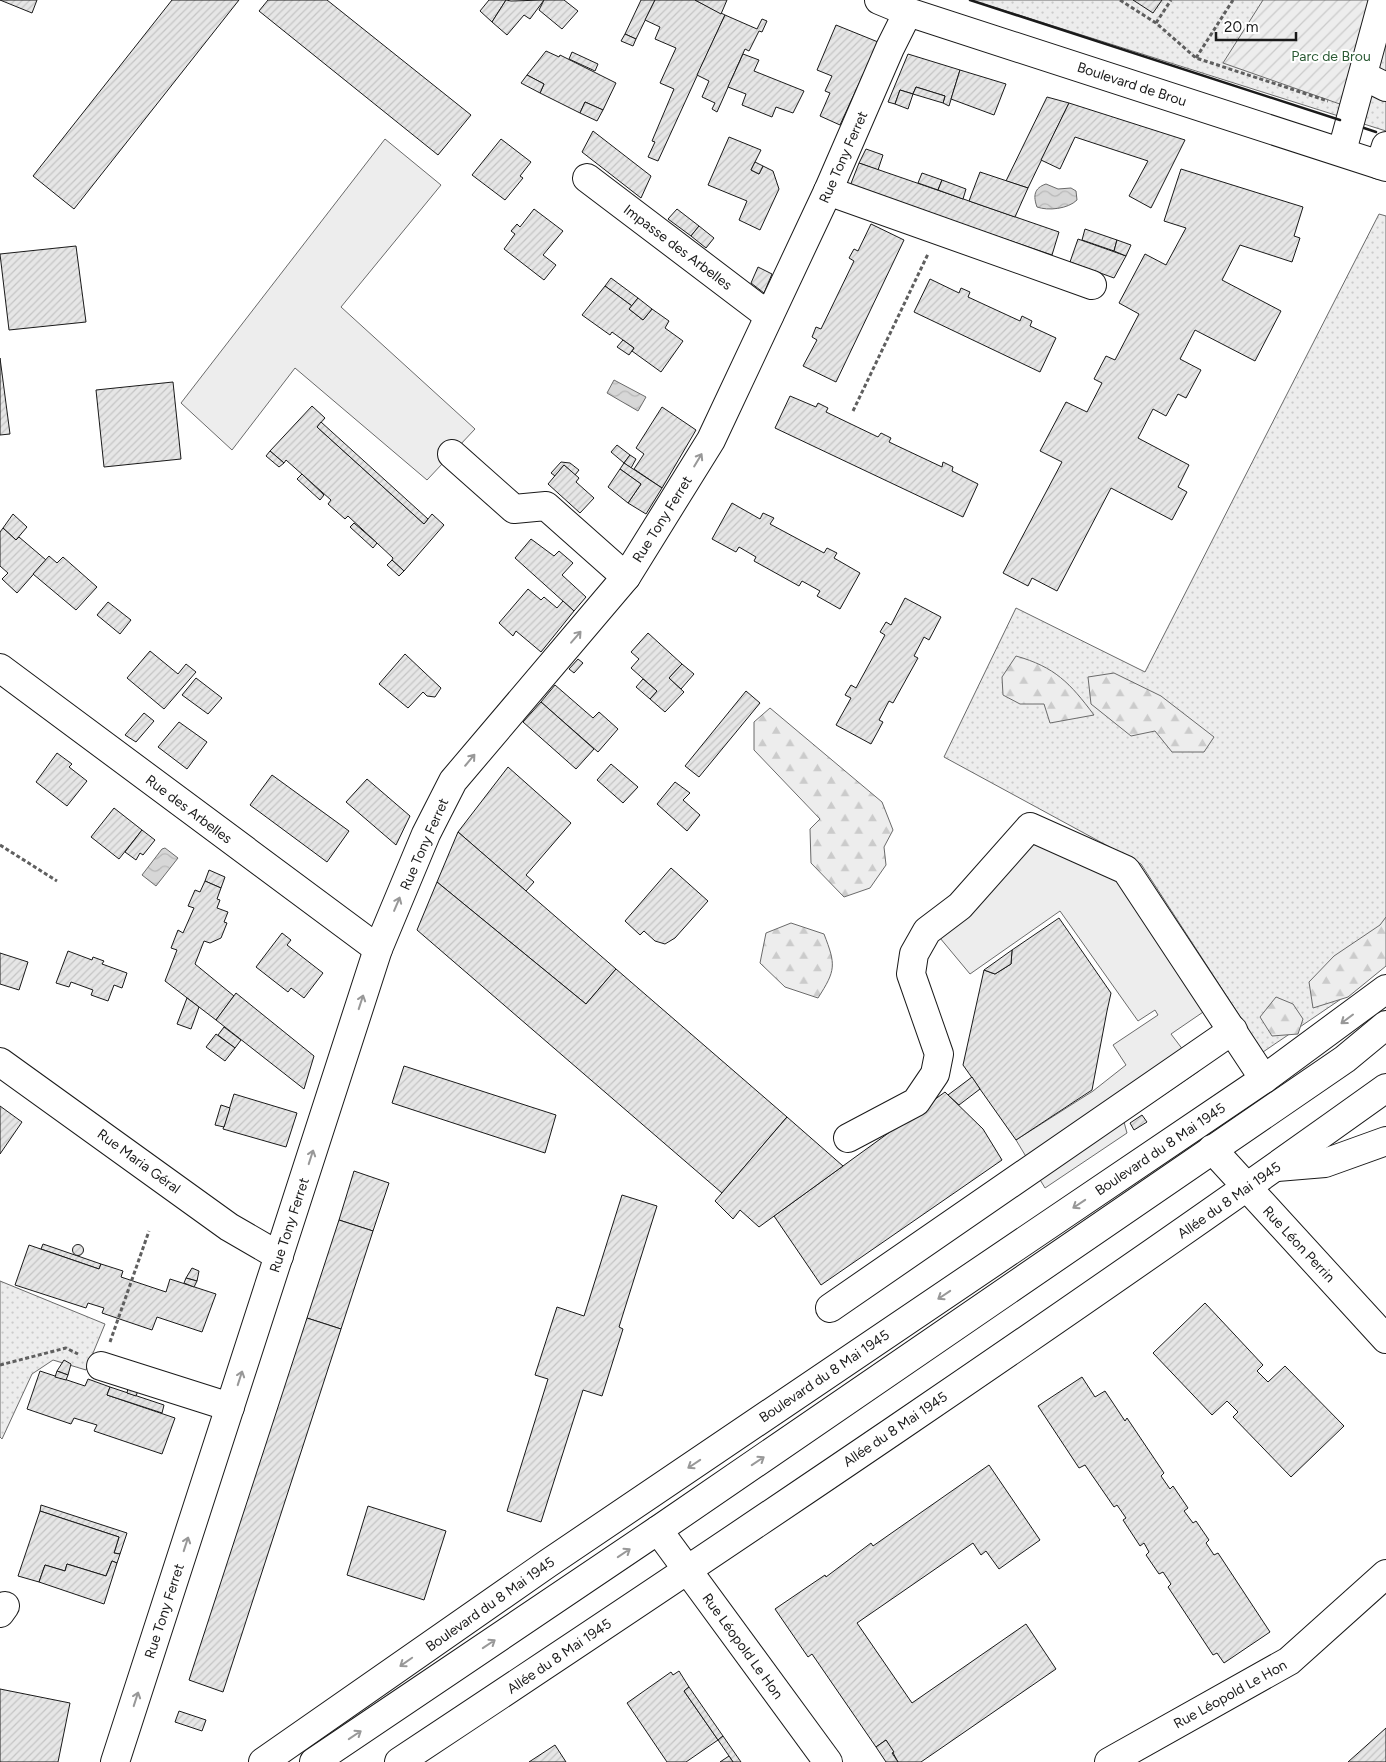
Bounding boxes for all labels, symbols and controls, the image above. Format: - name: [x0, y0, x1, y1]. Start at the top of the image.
- scale bar: [1216, 10, 1296, 42]
- text: 20 m: [1224, 18, 1258, 36]
- park label: Parc de Brou: [1291, 48, 1371, 65]
- street label: Boulevard de Brou: [1075, 59, 1189, 110]
- street label: Rue Tony Ferret: [816, 109, 871, 206]
- street label: Impasse des Arbelles: [620, 201, 735, 294]
- one-way arrow: [693, 454, 703, 468]
- street label: Rue Tony Ferret: [629, 473, 696, 566]
- one-way arrow: [570, 630, 582, 643]
- one-way arrow: [465, 754, 476, 767]
- street label: Rue des Arbelles: [142, 771, 235, 847]
- street label: Rue Tony Ferret: [397, 796, 452, 893]
- one-way arrow: [392, 897, 402, 912]
- one-way arrow: [357, 995, 366, 1011]
- one-way arrow: [1340, 1014, 1354, 1024]
- street label: Boulevard du 8 Mai 1945: [1092, 1099, 1229, 1199]
- street label: Rue Maria Géral: [94, 1126, 184, 1197]
- one-way arrow: [307, 1150, 316, 1165]
- street label: Allée du 8 Mai 1945: [1174, 1158, 1284, 1242]
- street label: Rue Tony Ferret: [266, 1176, 313, 1275]
- one-way arrow: [1072, 1199, 1086, 1209]
- street label: Rue Léon Perrin: [1259, 1203, 1338, 1286]
- one-way arrow: [937, 1290, 951, 1300]
- street label: Boulevard du 8 Mai 1945: [756, 1326, 893, 1426]
- one-way arrow: [235, 1370, 245, 1386]
- street label: Allée du 8 Mai 1945: [840, 1388, 951, 1471]
- one-way arrow: [751, 1456, 765, 1466]
- one-way arrow: [687, 1460, 701, 1470]
- one-way arrow: [181, 1537, 191, 1553]
- one-way arrow: [617, 1548, 631, 1558]
- street label: Boulevard du 8 Mai 1945: [423, 1553, 558, 1655]
- street label: Rue Tony Ferret: [141, 1562, 188, 1661]
- street label: Rue Léopold Le Hon: [698, 1590, 787, 1703]
- street label: Allée du 8 Mai 1945: [504, 1615, 615, 1698]
- one-way arrow: [482, 1639, 496, 1649]
- street label: Rue Léopold Le Hon: [1171, 1656, 1290, 1733]
- one-way arrow: [400, 1657, 414, 1667]
- one-way arrow: [131, 1691, 141, 1707]
- one-way arrow: [347, 1730, 361, 1740]

